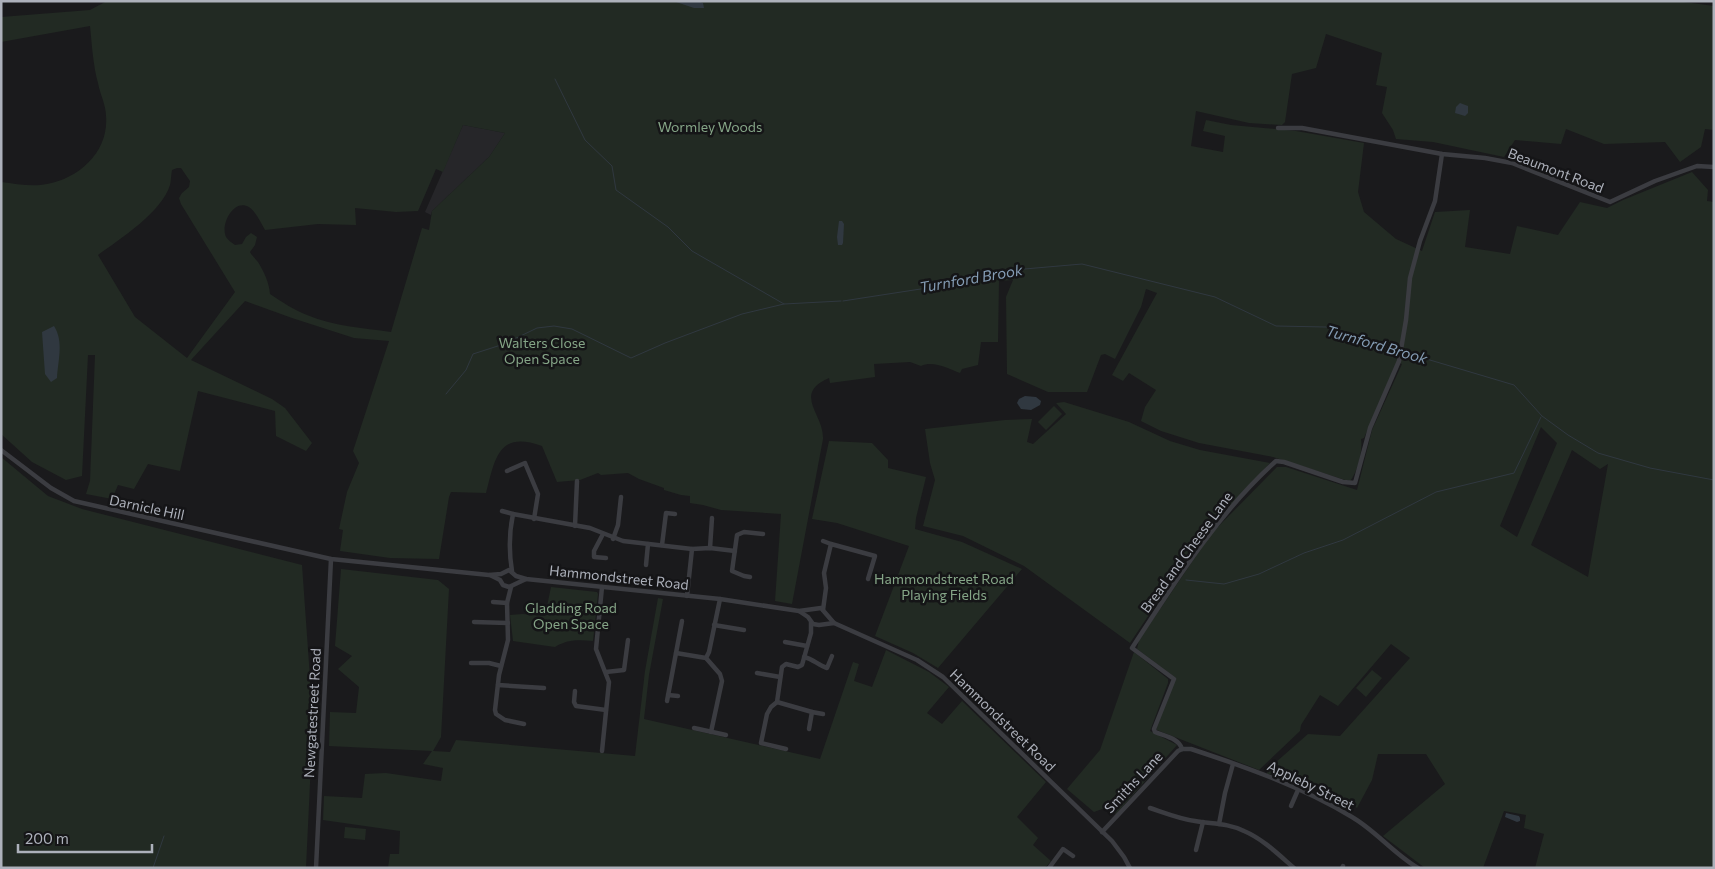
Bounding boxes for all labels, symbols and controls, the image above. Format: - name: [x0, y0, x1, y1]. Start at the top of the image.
- park label: Wormley Woods: [658, 118, 762, 135]
- street label: Beaumont Road: [1506, 144, 1606, 196]
- water label: Turnford Brook: [918, 260, 1025, 296]
- water label: Turnford Brook: [1324, 321, 1431, 367]
- park label: Walters Close Open Space: [499, 334, 585, 367]
- street label: Bread and Cheese Lane: [1136, 488, 1236, 616]
- street label: Darnicle Hill: [108, 491, 186, 523]
- street label: Hammondstreet Road: [549, 561, 689, 593]
- park label: Hammondstreet Road Playing Fields: [874, 570, 1014, 603]
- park label: Gladding Road Open Space: [525, 599, 617, 632]
- street label: Newgatestreet Road: [300, 648, 324, 778]
- street label: Hammondstreet Road: [947, 665, 1059, 775]
- street label: Smiths Lane: [1100, 748, 1166, 816]
- street label: Appleby Street: [1265, 757, 1358, 814]
- scale bar: [18, 822, 151, 854]
- text: 200 m: [25, 829, 69, 847]

